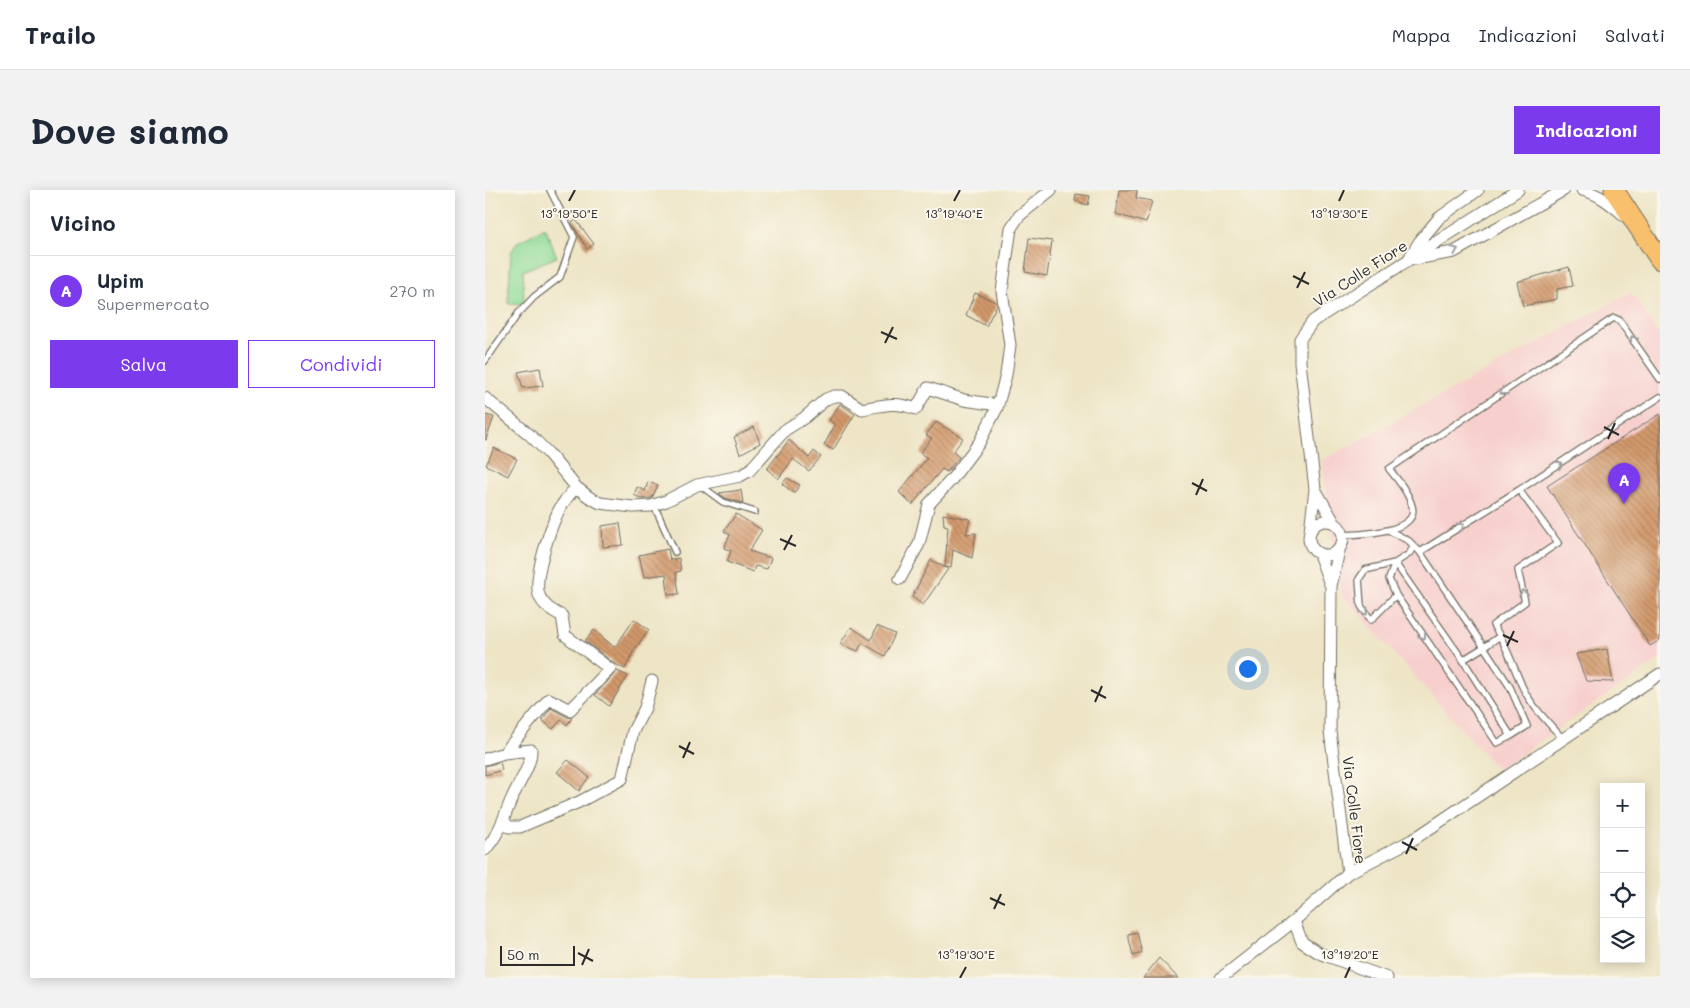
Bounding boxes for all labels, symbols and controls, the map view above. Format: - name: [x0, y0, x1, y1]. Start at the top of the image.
- text: Trailo: [25, 19, 96, 50]
- text: Mappa: [1392, 23, 1451, 47]
- text: Indicazioni: [1479, 23, 1577, 47]
- text: Salvati: [1605, 23, 1665, 47]
- button: Indicazioni: [1514, 106, 1660, 154]
- text: Dove siamo: [30, 107, 229, 153]
- text: 13°19'50"E: [540, 205, 598, 221]
- text: 13°19'40"E: [925, 205, 983, 221]
- text: 13°19'30"E: [1310, 205, 1368, 221]
- text: Vicino: [50, 209, 115, 236]
- street label: Via Colle Fiore: [1309, 235, 1411, 311]
- one-way arrow: [1450, 245, 1459, 256]
- text: Upim: [97, 268, 144, 293]
- text: A: [60, 280, 72, 301]
- text: 270 m: [389, 280, 435, 301]
- text: Supermercato: [97, 293, 209, 314]
- one-way arrow: [1630, 335, 1639, 345]
- button: Salva: [50, 340, 238, 388]
- button: Condividi: [248, 340, 435, 388]
- one-way arrow: [1499, 386, 1508, 395]
- one-way arrow: [1554, 460, 1563, 470]
- pin: A: [1608, 463, 1640, 504]
- one-way arrow: [1456, 523, 1465, 533]
- one-way arrow: [1519, 588, 1529, 597]
- one-way arrow: [1359, 607, 1369, 616]
- one-way arrow: [1417, 630, 1426, 640]
- your location: [1235, 656, 1261, 682]
- street label: Via Colle Fiore: [1338, 755, 1372, 865]
- map controls: [1600, 783, 1645, 963]
- button: +: [1600, 783, 1645, 828]
- button: −: [1600, 828, 1645, 873]
- button: locate: [1600, 873, 1645, 918]
- button: layers: [1600, 918, 1645, 963]
- scale bar: [500, 943, 575, 966]
- text: 50 m: [507, 945, 539, 964]
- text: 13°19'30"E: [937, 946, 995, 962]
- text: 13°19'20"E: [1321, 946, 1379, 962]

